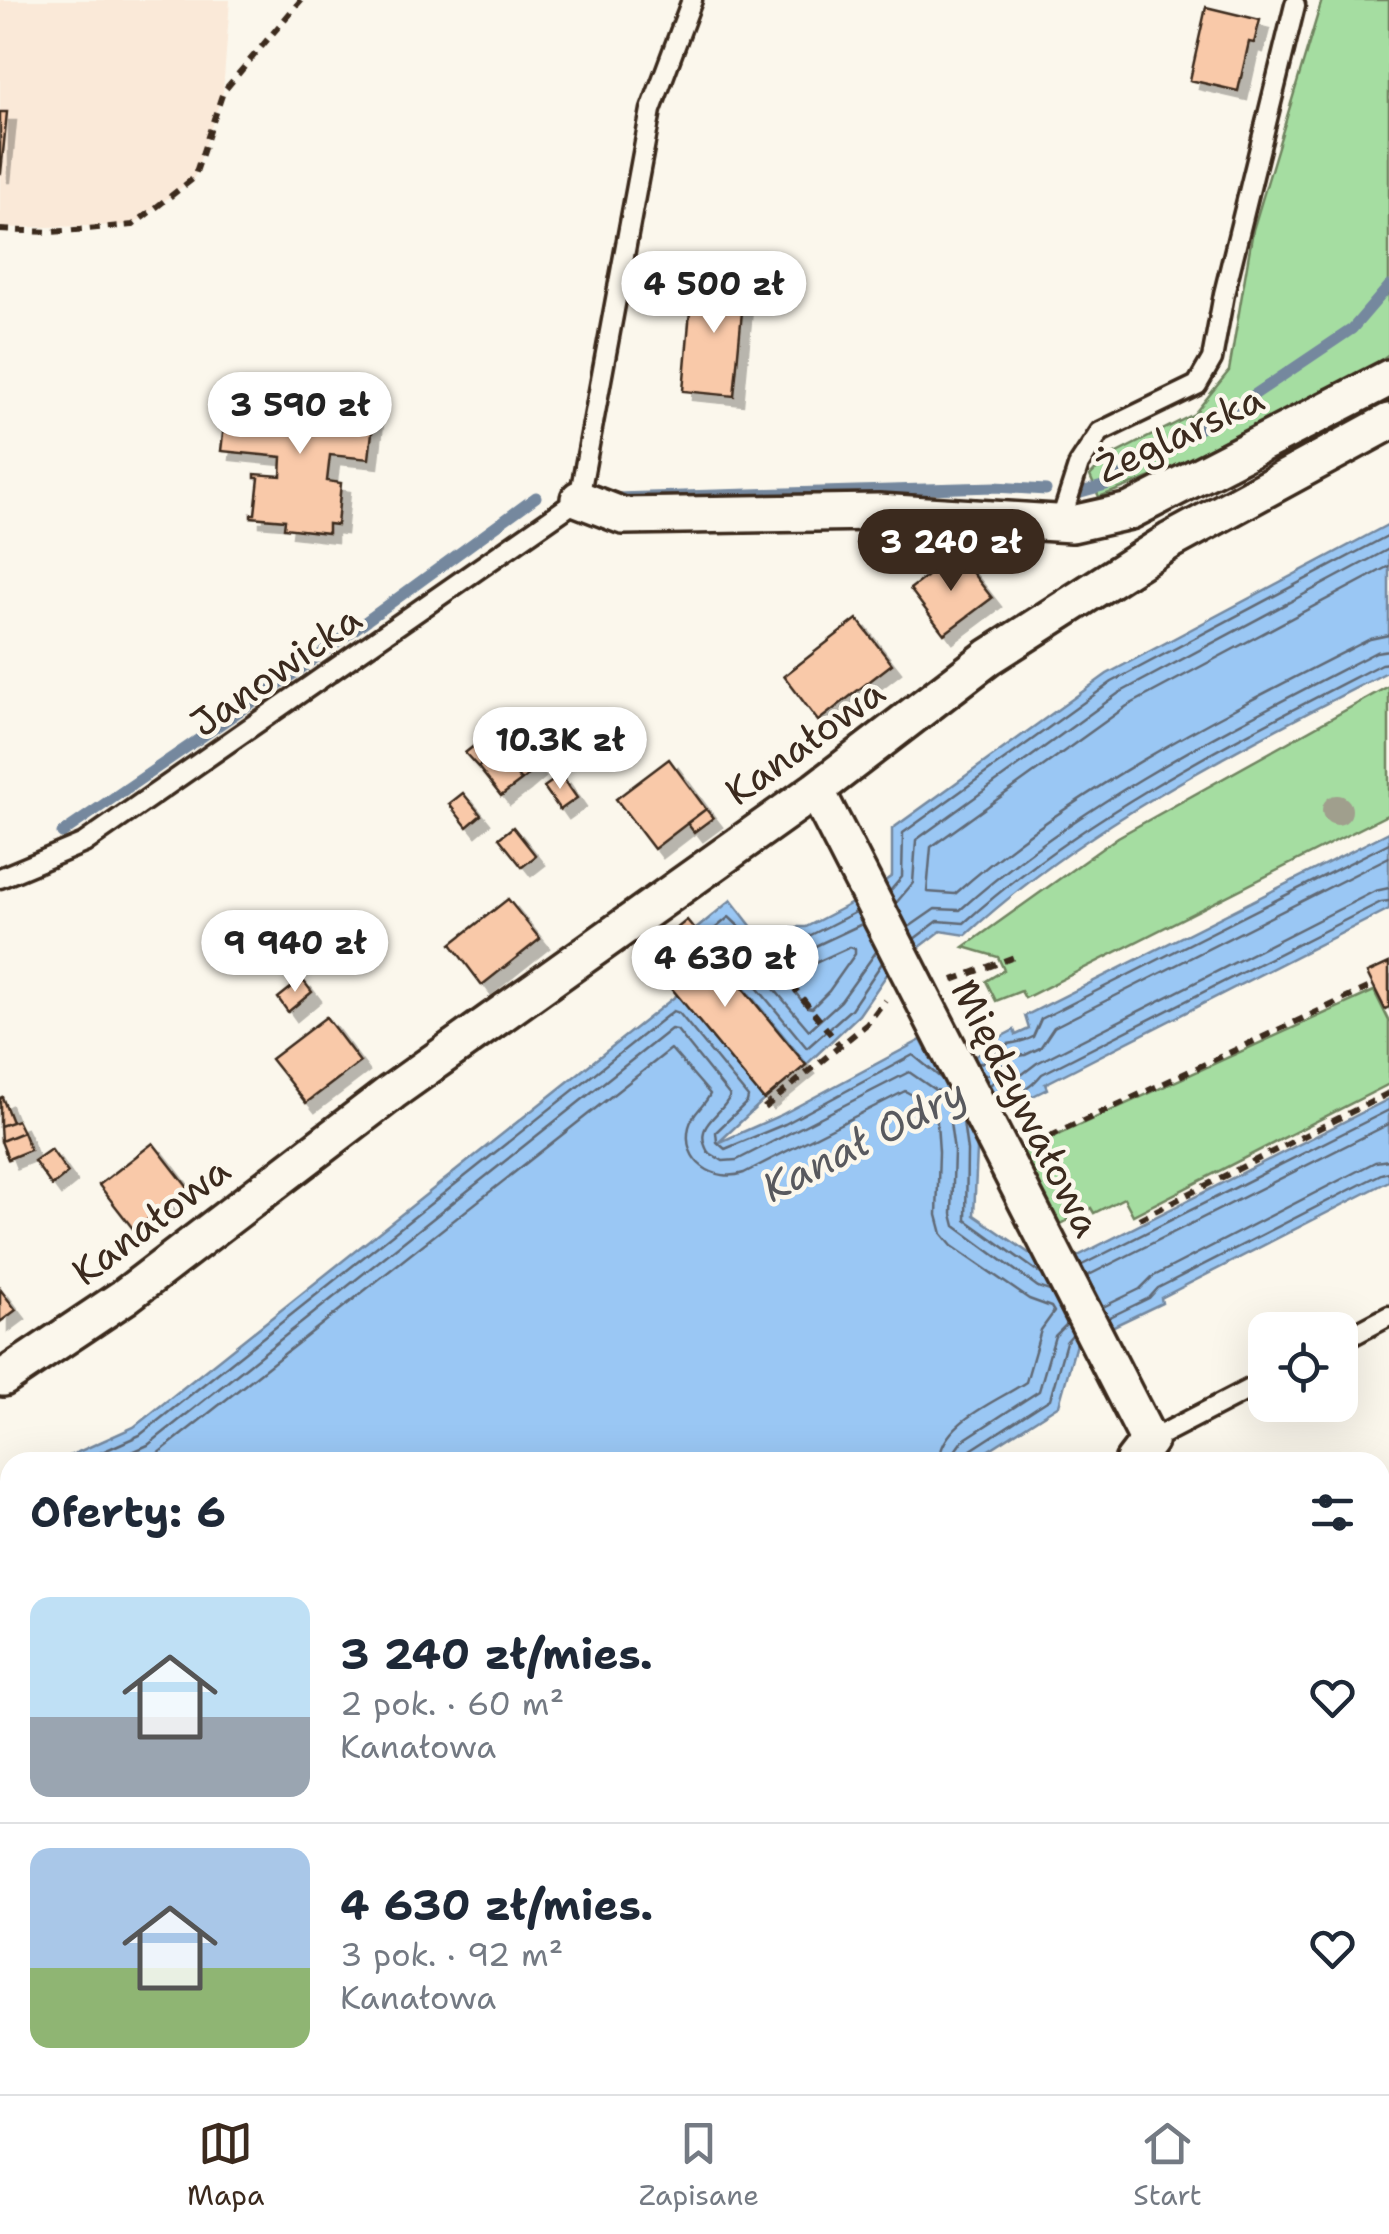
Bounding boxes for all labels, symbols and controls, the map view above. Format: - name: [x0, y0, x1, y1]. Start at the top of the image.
- pin: 4 500 zł: [611, 251, 817, 336]
- text: 4 500 zł: [643, 262, 785, 305]
- pin: 3 590 zł: [197, 372, 403, 457]
- street label: Żeglarska: [1088, 372, 1272, 495]
- text: 3 590 zł: [230, 383, 370, 426]
- pin: 3 240 zł: [848, 509, 1054, 594]
- text: 3 240 zł: [880, 520, 1022, 563]
- street label: Janowicka: [180, 593, 372, 748]
- street label: Kanałowa: [715, 666, 895, 817]
- pin: 10.3K zł: [457, 707, 663, 792]
- text: 10.3K zł: [495, 718, 625, 761]
- pin: 9 940 zł: [192, 910, 398, 995]
- text: 9 940 zł: [223, 921, 367, 964]
- pin: 4 630 zł: [622, 925, 828, 1010]
- text: 4 630 zł: [654, 936, 796, 979]
- street label: Międzywałowa: [940, 970, 1113, 1245]
- water label: Kanał Odry: [753, 1065, 975, 1215]
- street label: Kanałowa: [61, 1144, 240, 1297]
- map controls: [1248, 1312, 1358, 1422]
- button: locate: [1248, 1312, 1358, 1422]
- text: Oferty: 6: [30, 1484, 226, 1540]
- icon: filters: [1305, 1485, 1360, 1540]
- text: 3 240 zł/mies.: [340, 1626, 653, 1682]
- icon: home: [110, 1637, 230, 1757]
- icon: heart: [1305, 1670, 1360, 1725]
- text: 2 pok. · 60 m²: [340, 1682, 564, 1725]
- text: Kanałowa: [340, 1725, 496, 1768]
- text: 4 630 zł/mies.: [340, 1877, 653, 1933]
- icon: home: [110, 1888, 230, 2008]
- icon: heart: [1305, 1921, 1360, 1976]
- text: 3 pok. · 92 m²: [340, 1933, 563, 1976]
- text: Kanałowa: [340, 1976, 496, 2019]
- tab: Mapa: [187, 2116, 265, 2214]
- tab: Zapisane: [639, 2116, 759, 2214]
- tab: Start: [1133, 2116, 1202, 2214]

